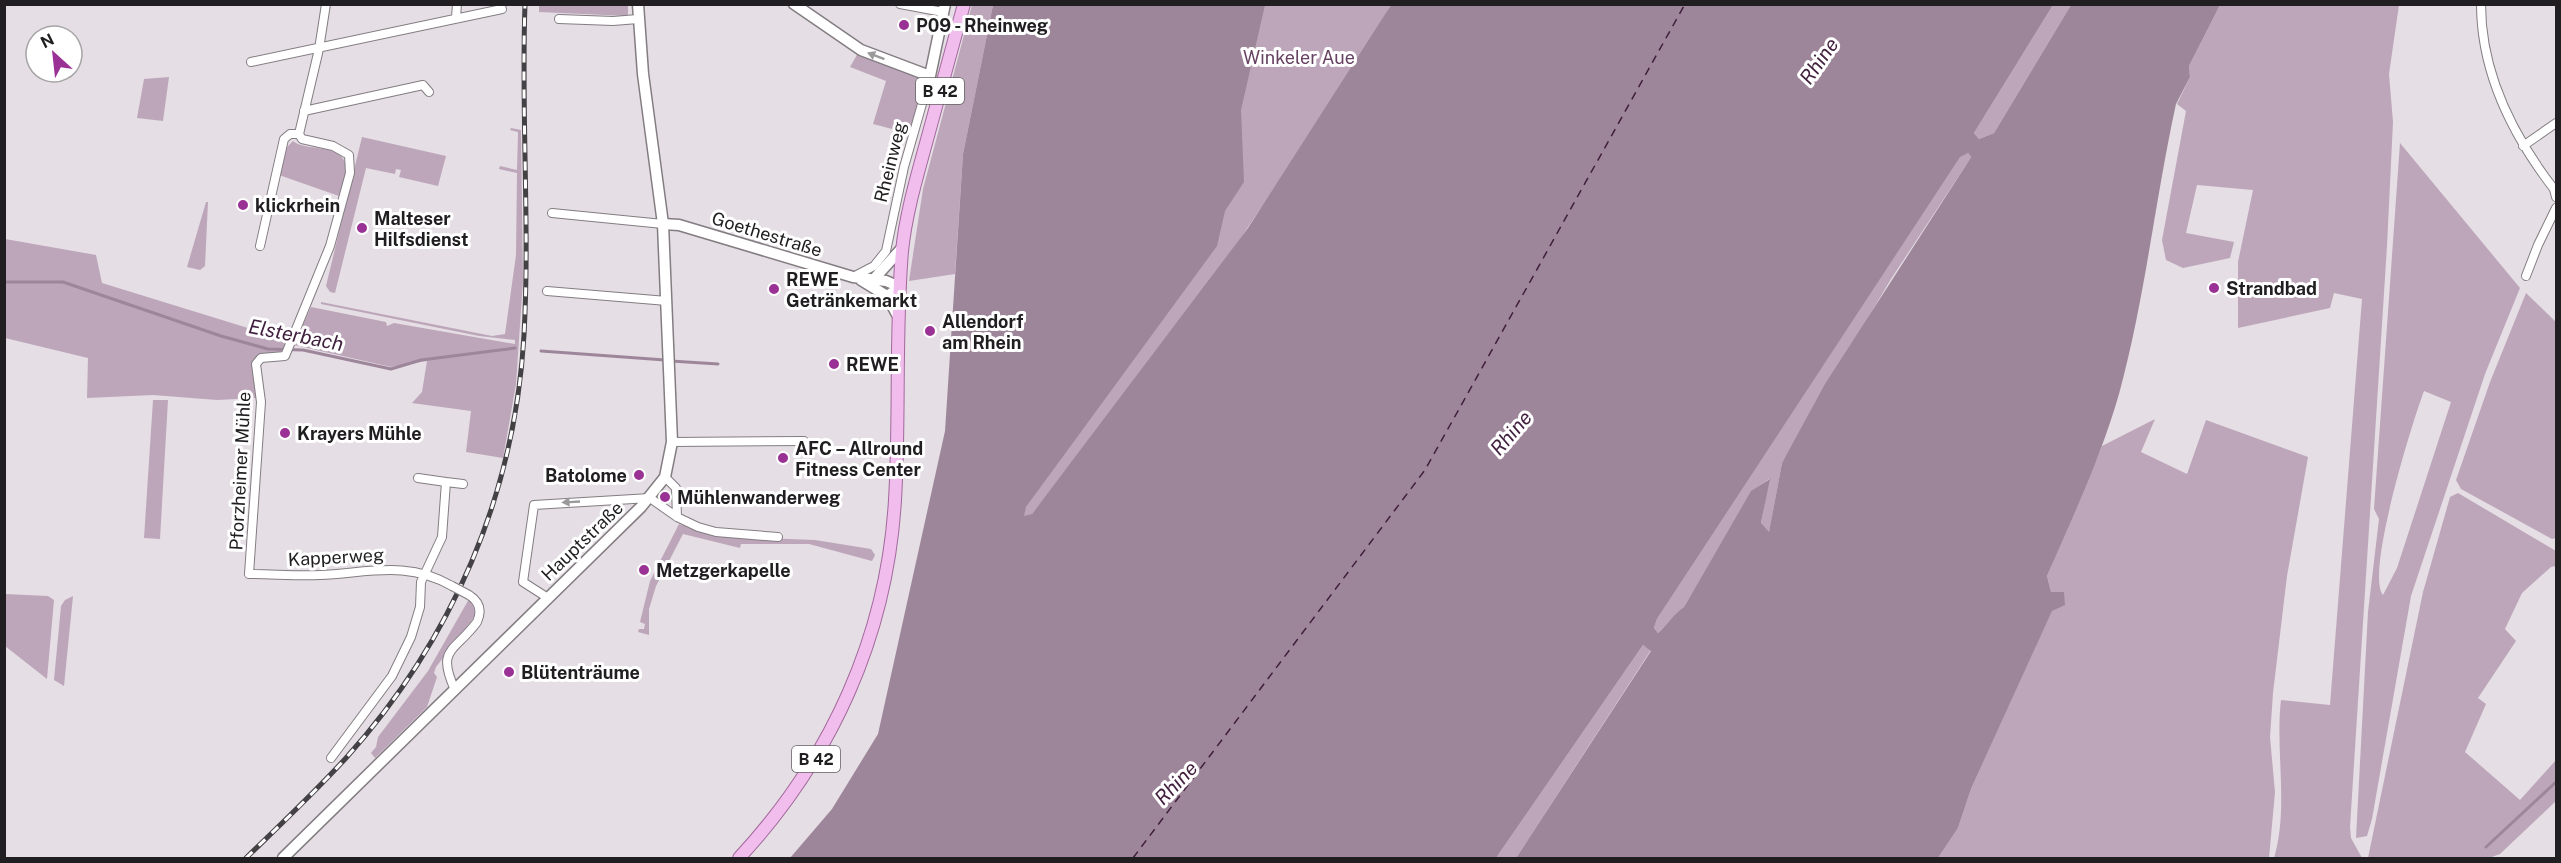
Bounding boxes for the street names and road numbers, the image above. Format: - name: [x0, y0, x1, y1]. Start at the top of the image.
- road number: B 42: [916, 78, 964, 104]
- street label: Rheinweg: [870, 119, 910, 205]
- street label: Goethestraße: [709, 207, 825, 261]
- street label: Pforzheimer Mühle: [225, 391, 255, 551]
- street label: Hauptstraße: [537, 497, 627, 585]
- street label: Kapperweg: [287, 544, 385, 570]
- road number: B 42: [792, 746, 840, 772]

